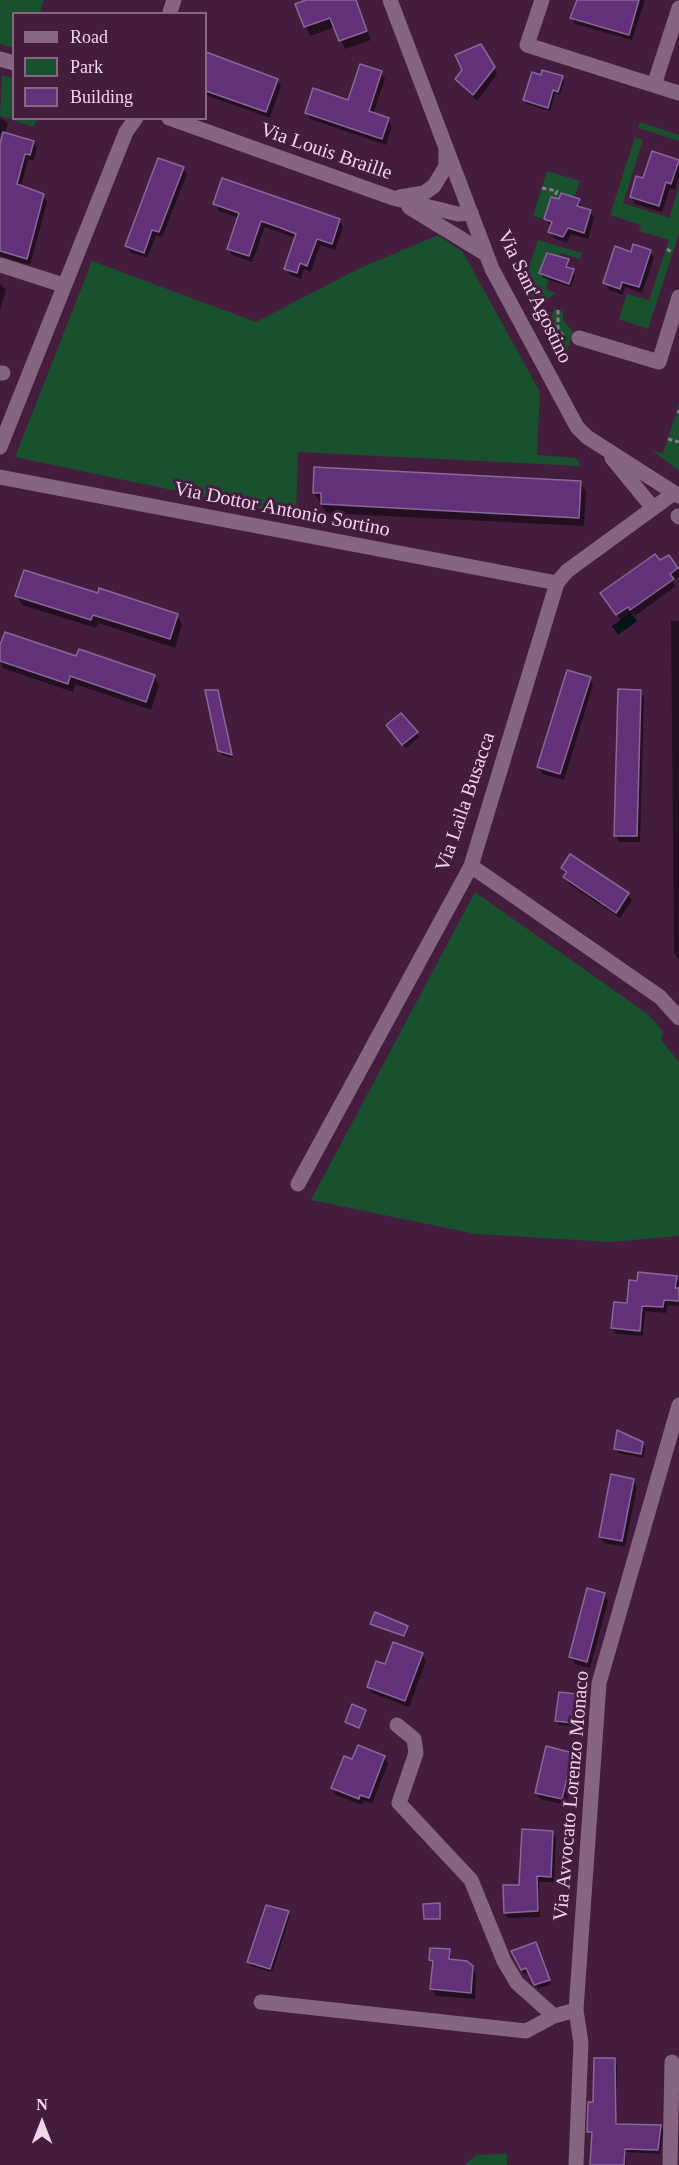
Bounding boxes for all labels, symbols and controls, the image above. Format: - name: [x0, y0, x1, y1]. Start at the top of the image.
- legend: [12, 12, 207, 120]
- text: Road: [70, 27, 108, 47]
- text: Park: [70, 57, 103, 77]
- text: Building: [70, 87, 133, 107]
- street label: Via Louis Braille: [257, 118, 395, 186]
- street label: Via Sant'Agostino: [491, 226, 577, 368]
- street label: Via Dottor Antonio Sortino: [172, 477, 392, 543]
- street label: Via Laila Busacca: [431, 729, 501, 875]
- street label: Via Avvocato Lorenzo Monaco: [549, 1670, 595, 1922]
- north arrow: [12, 2093, 72, 2153]
- text: N: [36, 2096, 48, 2113]

